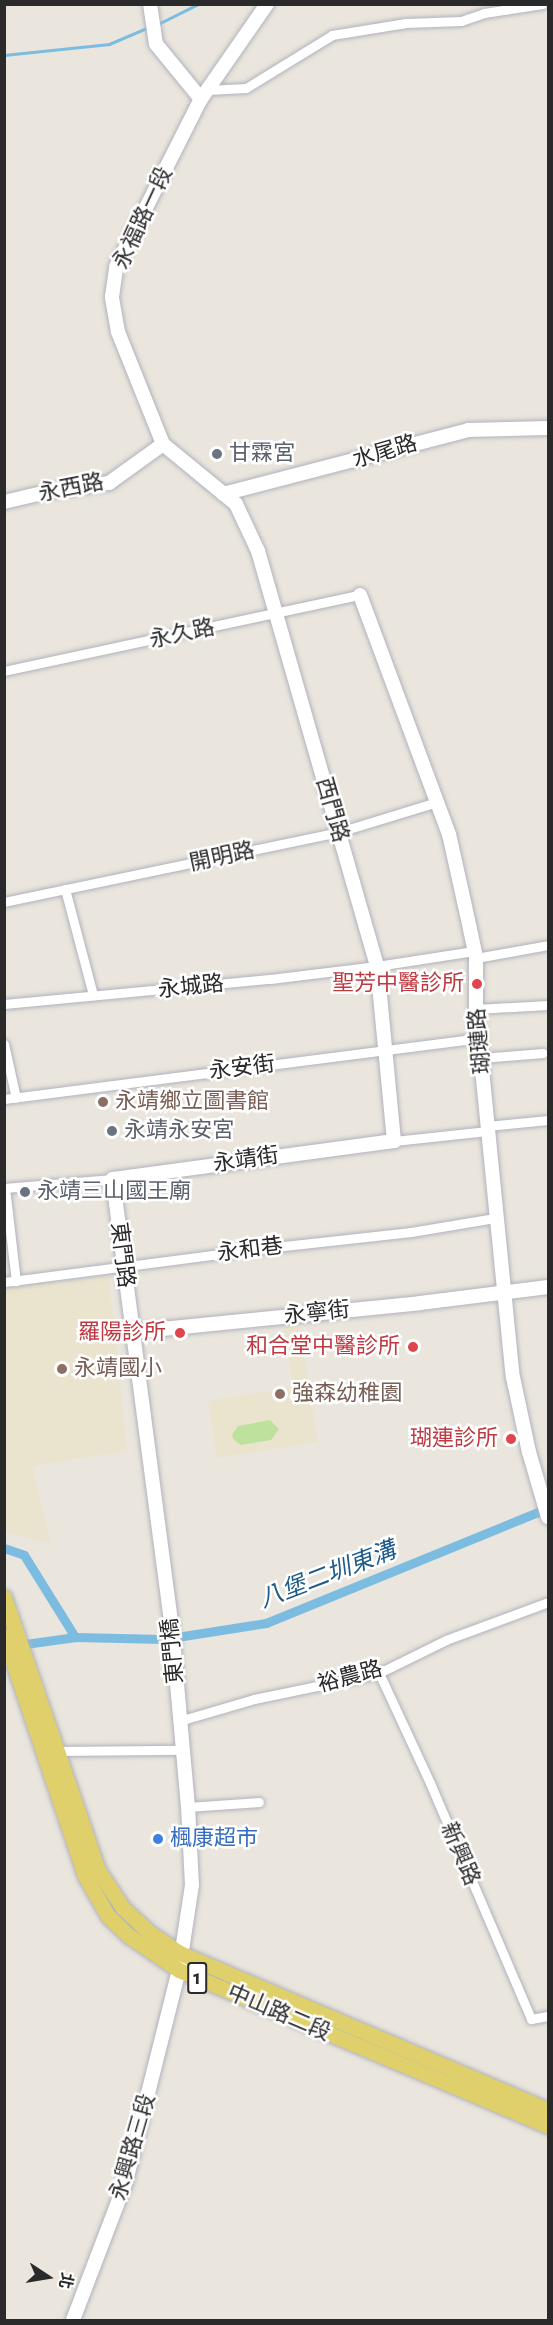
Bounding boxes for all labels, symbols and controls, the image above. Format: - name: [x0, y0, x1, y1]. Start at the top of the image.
- street label: 永福路一段: [108, 163, 178, 273]
- street label: 水尾路: [350, 430, 420, 474]
- place label: 甘霖宮: [229, 441, 295, 467]
- marker: 甘霖宮: [210, 447, 224, 461]
- street label: 永西路: [36, 469, 106, 507]
- street label: 永久路: [147, 614, 217, 654]
- street label: 西門路: [310, 775, 354, 845]
- street label: 開明路: [187, 837, 257, 877]
- street label: 永城路: [157, 970, 225, 1004]
- place label: 聖芳中醫診所: [332, 971, 464, 997]
- marker: 聖芳中醫診所: [468, 975, 486, 993]
- street label: 瑚璉路: [464, 1007, 496, 1075]
- street label: 永安街: [208, 1051, 276, 1085]
- place label: 永靖鄉立圖書館: [115, 1089, 269, 1115]
- marker: 永靖鄉立圖書館: [96, 1095, 110, 1109]
- place label: 永靖永安宮: [124, 1118, 234, 1144]
- marker: 永靖永安宮: [105, 1124, 119, 1138]
- street label: 永靖街: [211, 1142, 281, 1178]
- place label: 永靖三山國王廟: [37, 1179, 191, 1205]
- marker: 永靖三山國王廟: [18, 1185, 32, 1199]
- street label: 東門路: [105, 1221, 139, 1289]
- street label: 永和巷: [216, 1233, 284, 1267]
- street label: 永寧街: [283, 1296, 351, 1330]
- place label: 羅陽診所: [78, 1320, 166, 1346]
- marker: 羅陽診所: [171, 1324, 189, 1342]
- place label: 和合堂中醫診所: [246, 1334, 400, 1360]
- marker: 和合堂中醫診所: [404, 1338, 422, 1356]
- place label: 永靖國小: [74, 1356, 162, 1382]
- marker: 永靖國小: [55, 1362, 69, 1376]
- place label: 強森幼稚園: [292, 1381, 402, 1407]
- marker: 強森幼稚園: [273, 1387, 287, 1401]
- place label: 瑚連診所: [410, 1426, 498, 1452]
- marker: 瑚連診所: [502, 1430, 520, 1448]
- water label: 八堡二圳東溝: [256, 1537, 400, 1615]
- street label: 東門橋: [157, 1617, 189, 1685]
- street label: 裕農路: [315, 1656, 385, 1698]
- street label: 新興路: [435, 1818, 485, 1890]
- place label: 楓康超市: [170, 1826, 258, 1852]
- marker: 楓康超市: [151, 1832, 165, 1846]
- road number: 1: [186, 1960, 208, 1996]
- street label: 中山路二段: [223, 1979, 335, 2047]
- street label: 永興路三段: [105, 2090, 161, 2204]
- north arrow: [18, 2247, 78, 2307]
- text: 北: [56, 2271, 75, 2290]

